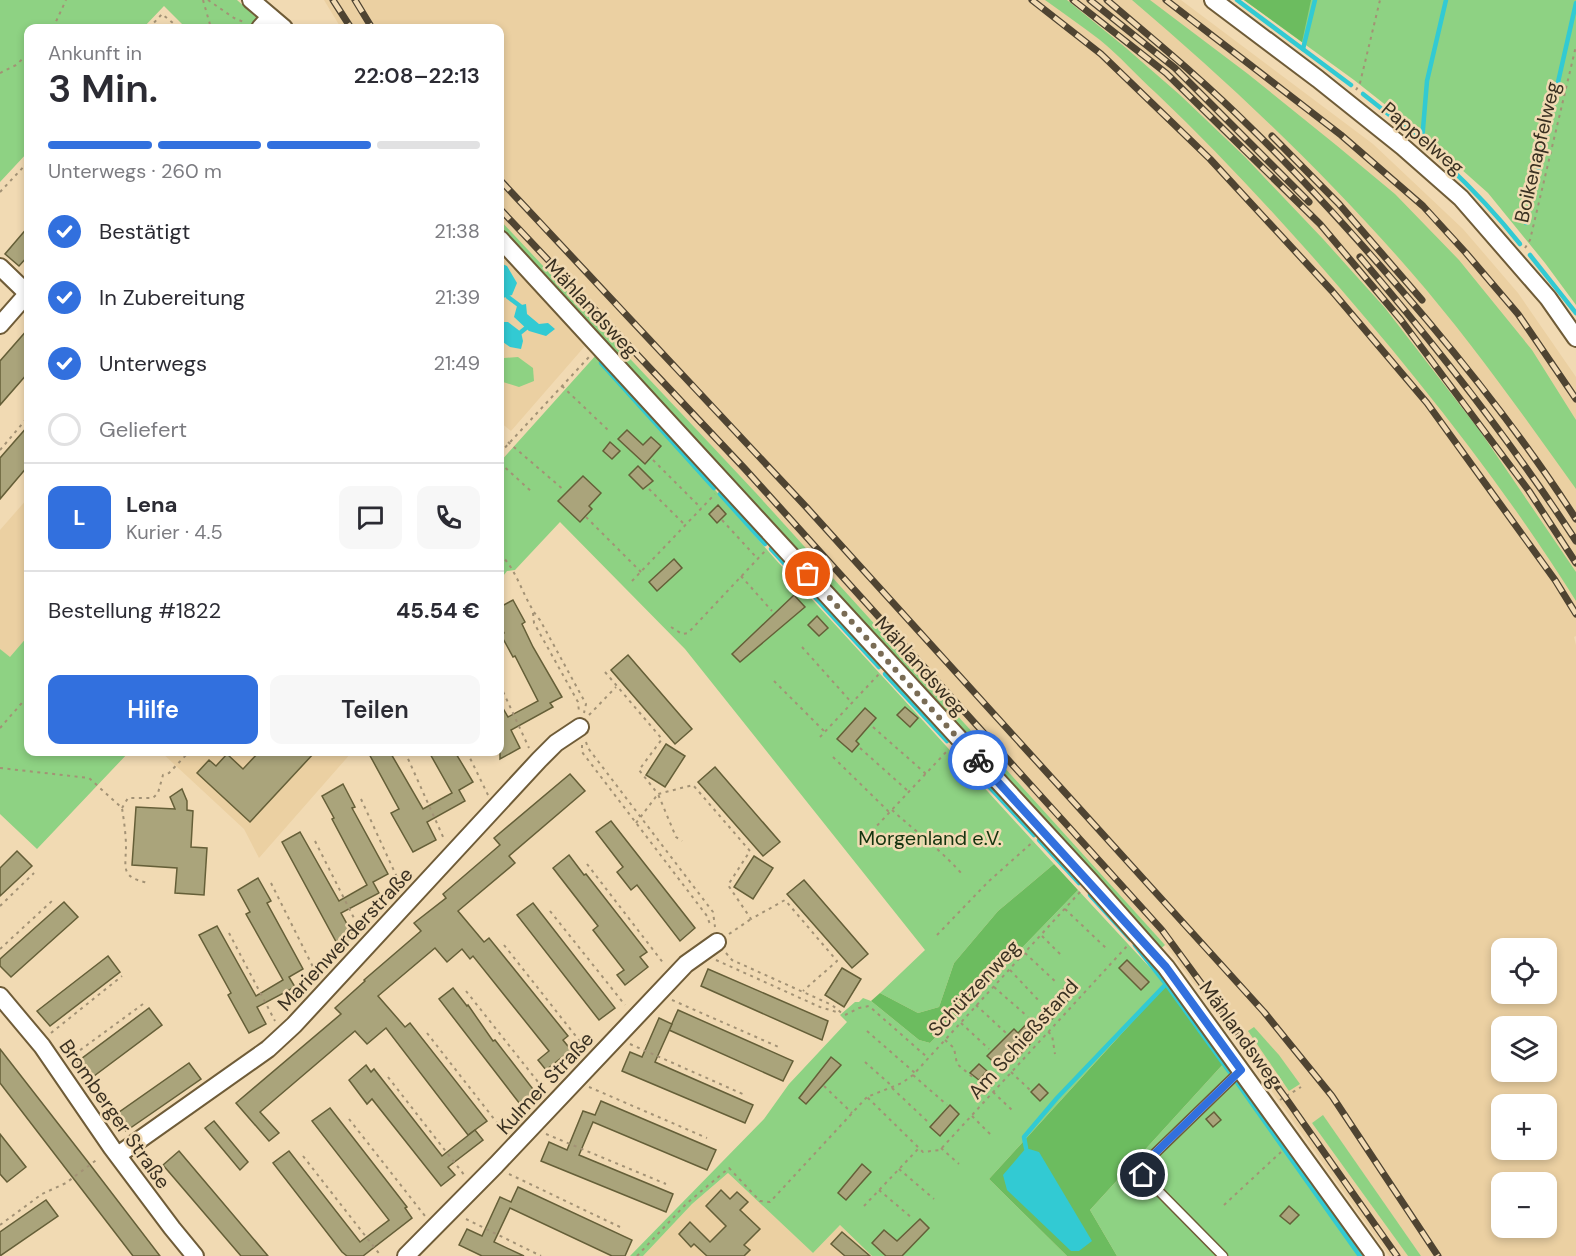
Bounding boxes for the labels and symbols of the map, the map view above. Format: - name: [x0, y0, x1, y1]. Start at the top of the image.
- street label: Boikenapfelweg: [1508, 79, 1566, 225]
- street label: Pappelweg: [1376, 96, 1470, 180]
- street label: Mählandsweg: [540, 253, 644, 363]
- pin: [782, 548, 833, 599]
- street label: Mählandsweg: [869, 611, 973, 721]
- courier: [948, 730, 1008, 790]
- park label: Morgenland e.V.: [858, 825, 1002, 851]
- street label: Marienwerderstraße: [272, 862, 418, 1016]
- street label: Schützenweg: [922, 934, 1026, 1042]
- street label: Am Schießstand: [962, 974, 1084, 1104]
- street label: Mählandsweg: [1194, 976, 1288, 1092]
- street label: Kulmer Straße: [491, 1026, 599, 1140]
- street label: Bromberger Straße: [54, 1034, 176, 1194]
- pin: [1117, 1149, 1168, 1200]

